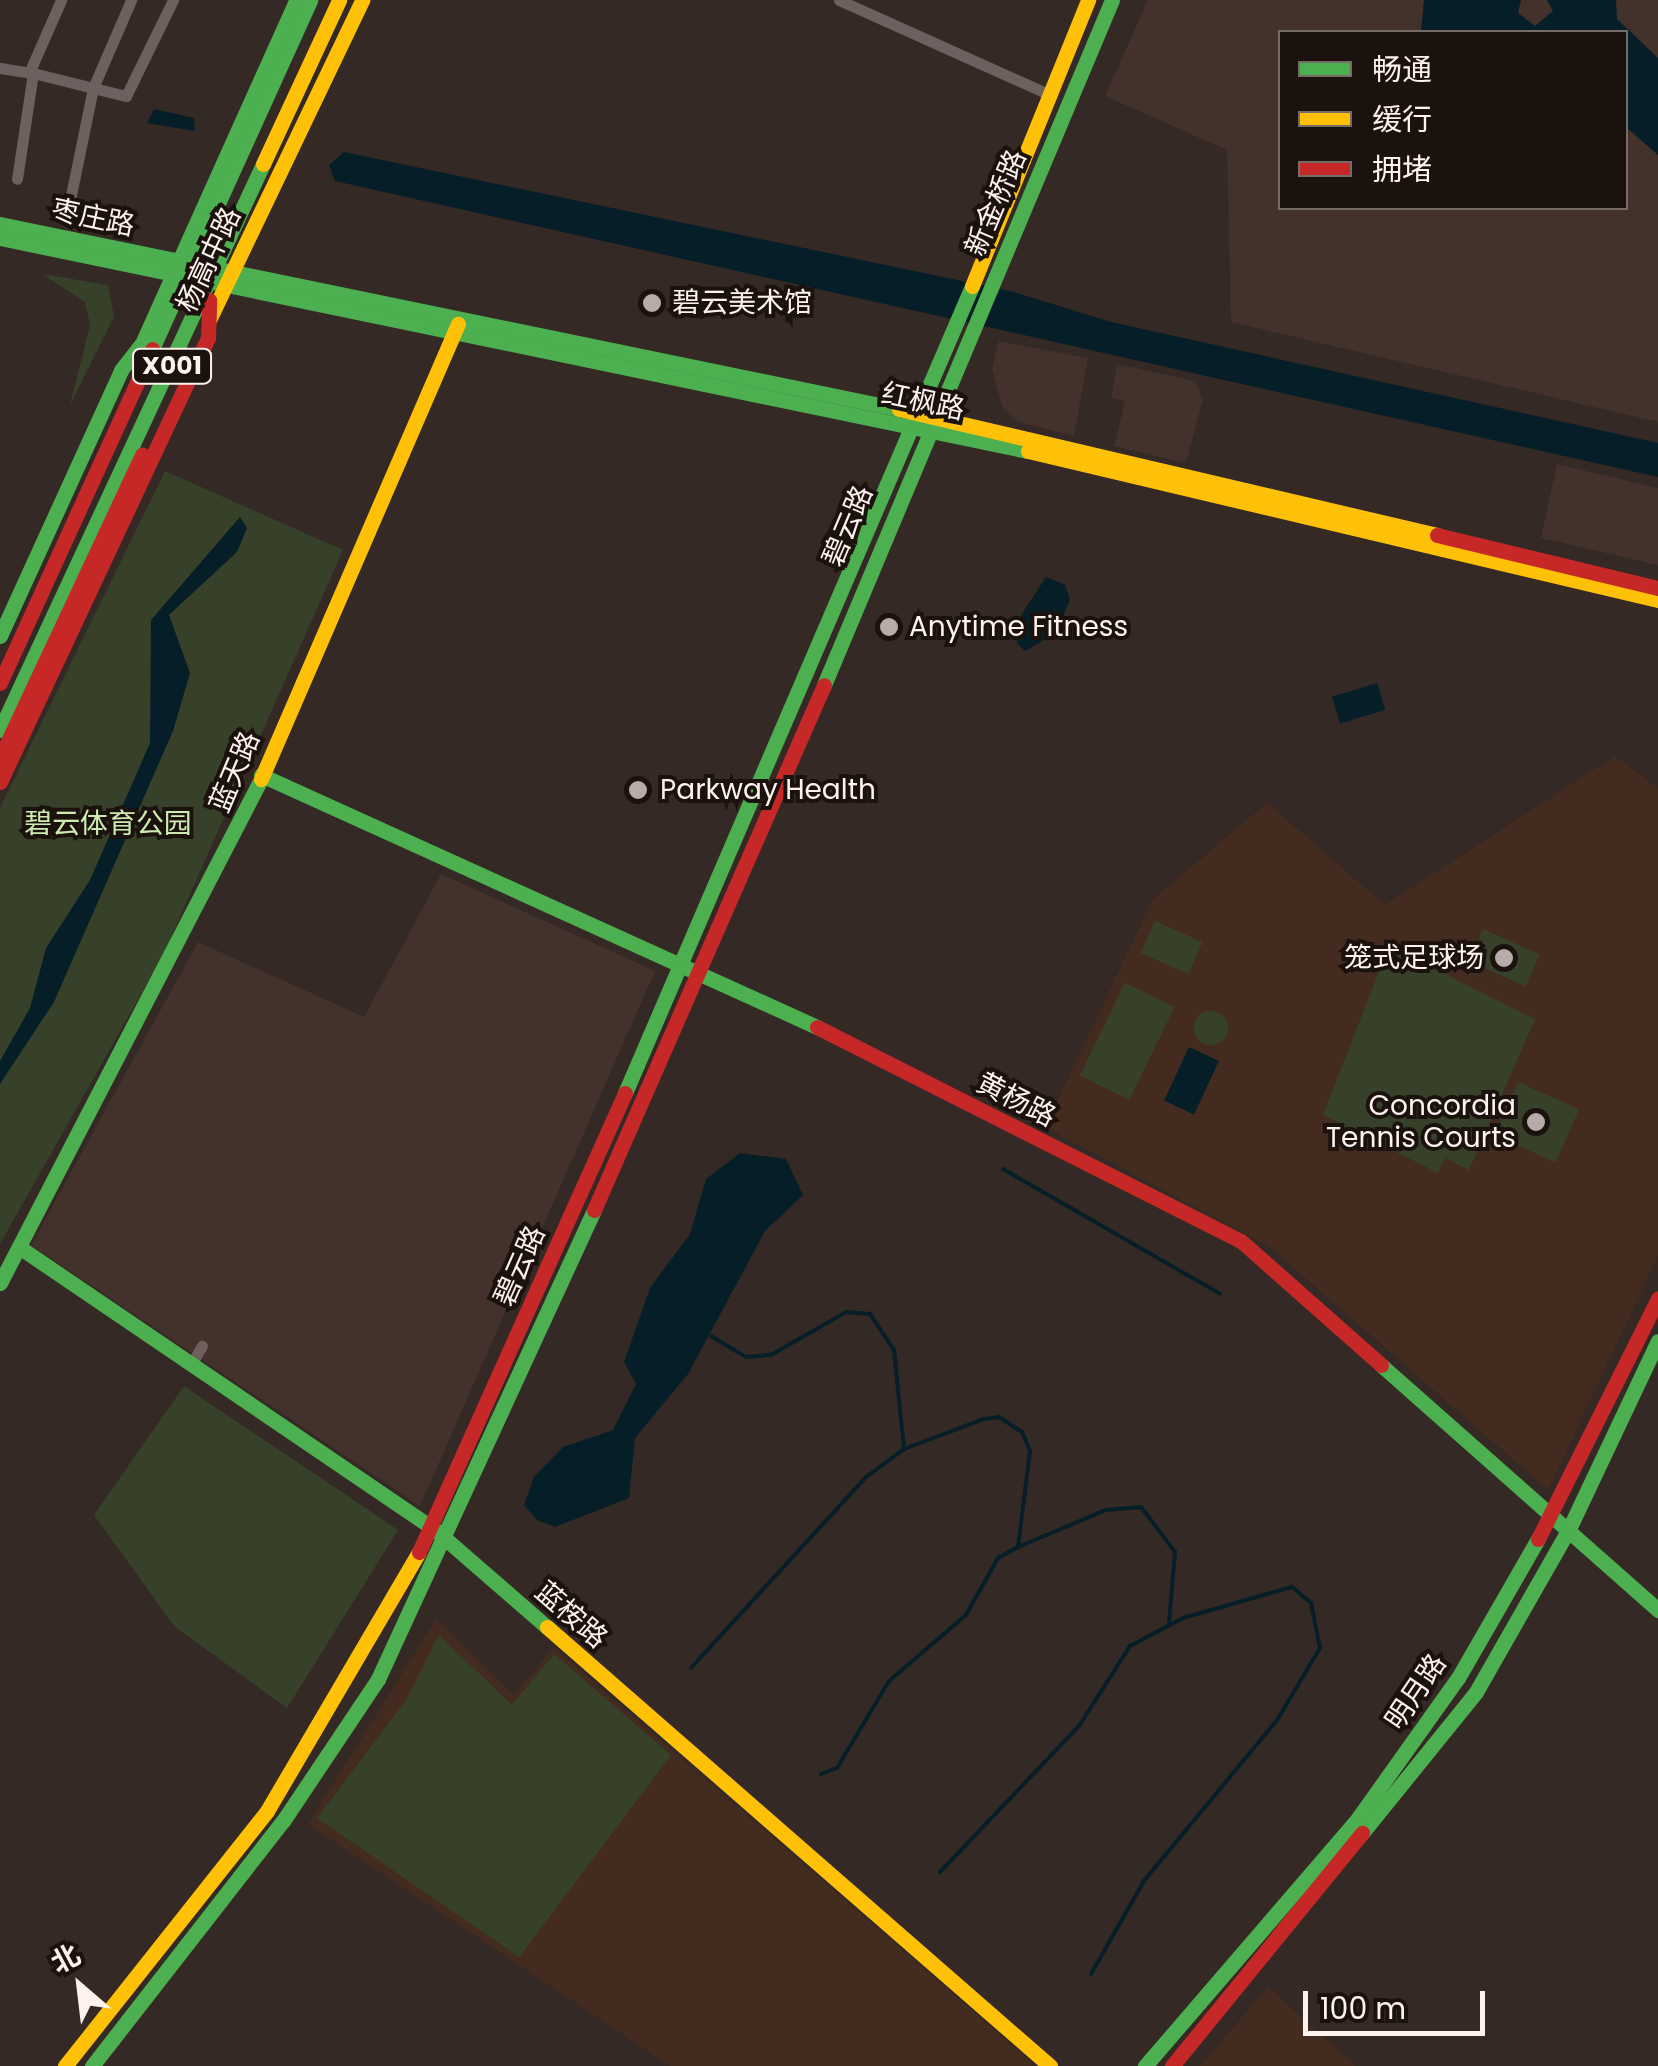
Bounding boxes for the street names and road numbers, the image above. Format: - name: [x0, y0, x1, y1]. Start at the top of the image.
- street label: 新金桥路: [959, 145, 1033, 261]
- street label: 枣庄路: [48, 193, 138, 243]
- street label: 杨高中路: [170, 202, 248, 318]
- road number: X001: [132, 346, 212, 386]
- street label: 红枫路: [878, 377, 968, 427]
- street label: 碧云路: [816, 481, 880, 571]
- street label: 蓝天路: [203, 727, 267, 817]
- street label: 黄杨路: [971, 1066, 1061, 1134]
- street label: 碧云路: [488, 1221, 552, 1311]
- street label: 蓝桉路: [528, 1575, 614, 1655]
- street label: 明月路: [1379, 1648, 1453, 1736]

